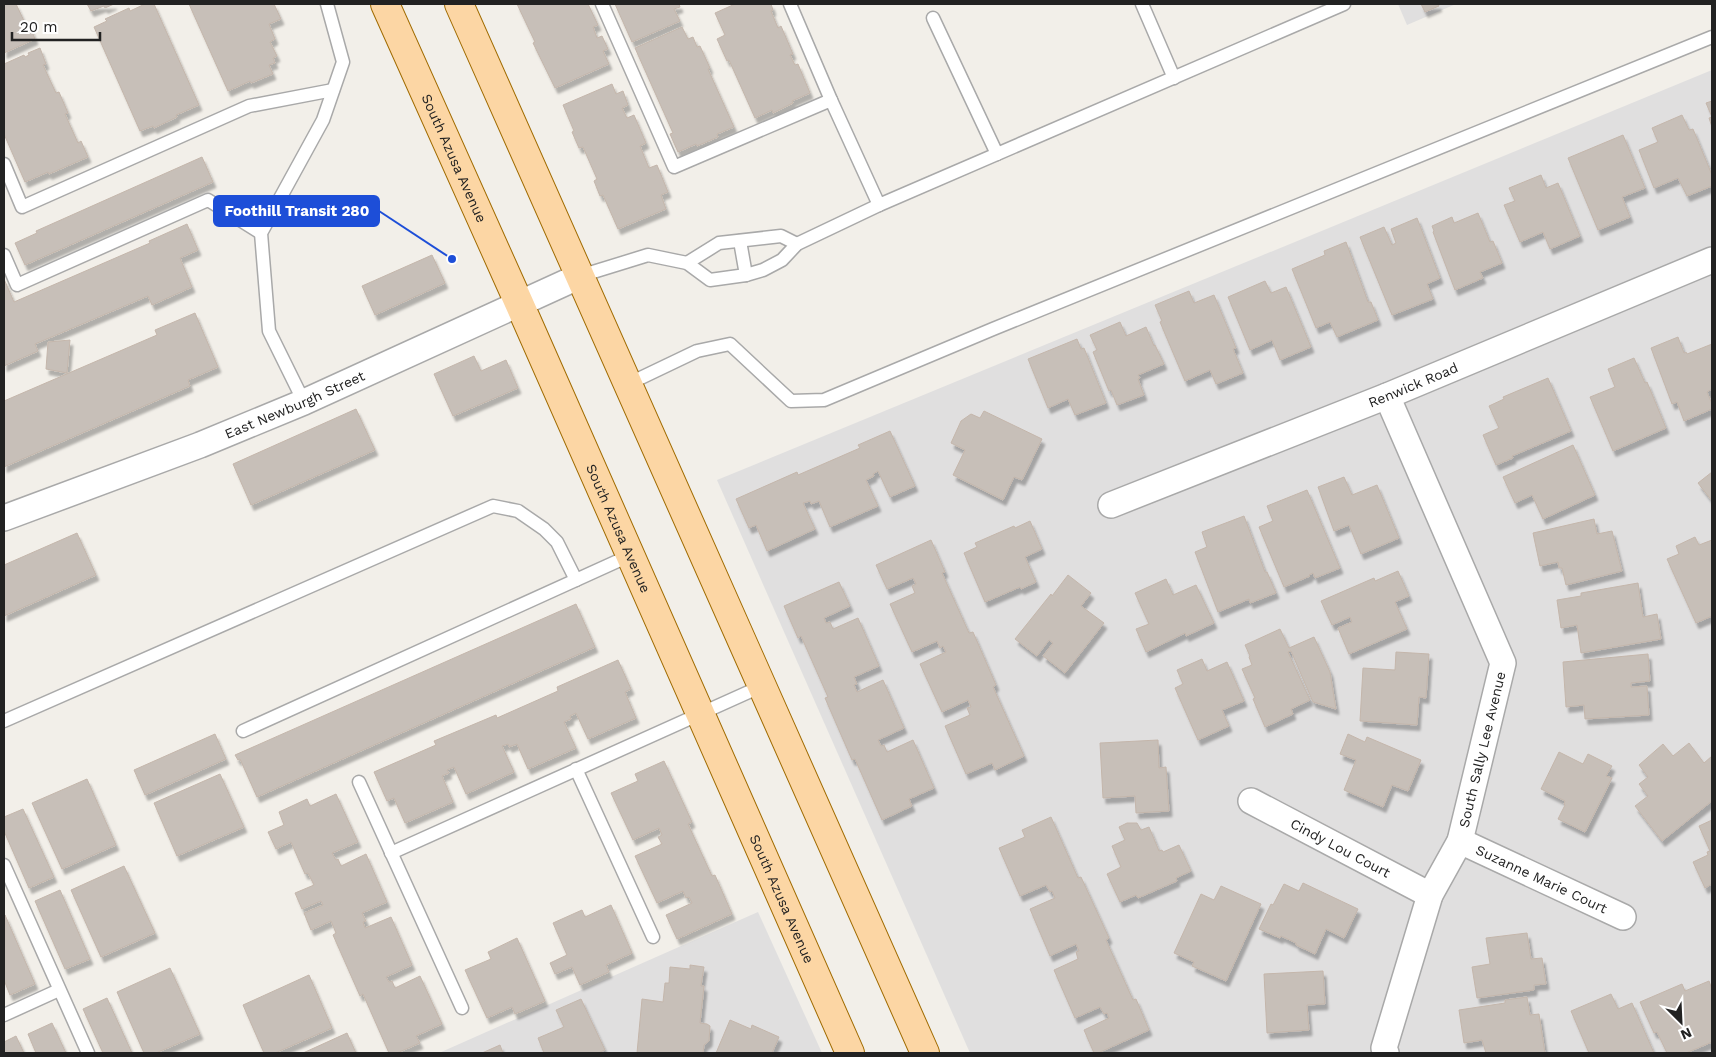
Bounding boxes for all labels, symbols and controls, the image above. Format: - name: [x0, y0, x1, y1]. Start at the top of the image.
- scale bar: [12, 10, 100, 42]
- text: 20 m: [20, 18, 58, 36]
- street label: South Azusa Avenue: [418, 92, 490, 225]
- callout: Foothill Transit 280: [214, 196, 379, 226]
- text: Foothill Transit 280: [225, 202, 369, 220]
- street label: Renwick Road: [1366, 359, 1460, 411]
- street label: East Newburgh Street: [222, 367, 367, 442]
- street label: South Azusa Avenue: [583, 462, 654, 595]
- street label: South Sally Lee Avenue: [1456, 670, 1509, 829]
- street label: Cindy Lou Court: [1288, 815, 1393, 881]
- street label: South Azusa Avenue: [747, 832, 817, 966]
- street label: Suzanne Marie Court: [1473, 842, 1610, 917]
- north arrow: [1656, 997, 1706, 1047]
- text: N: [1678, 1024, 1694, 1043]

